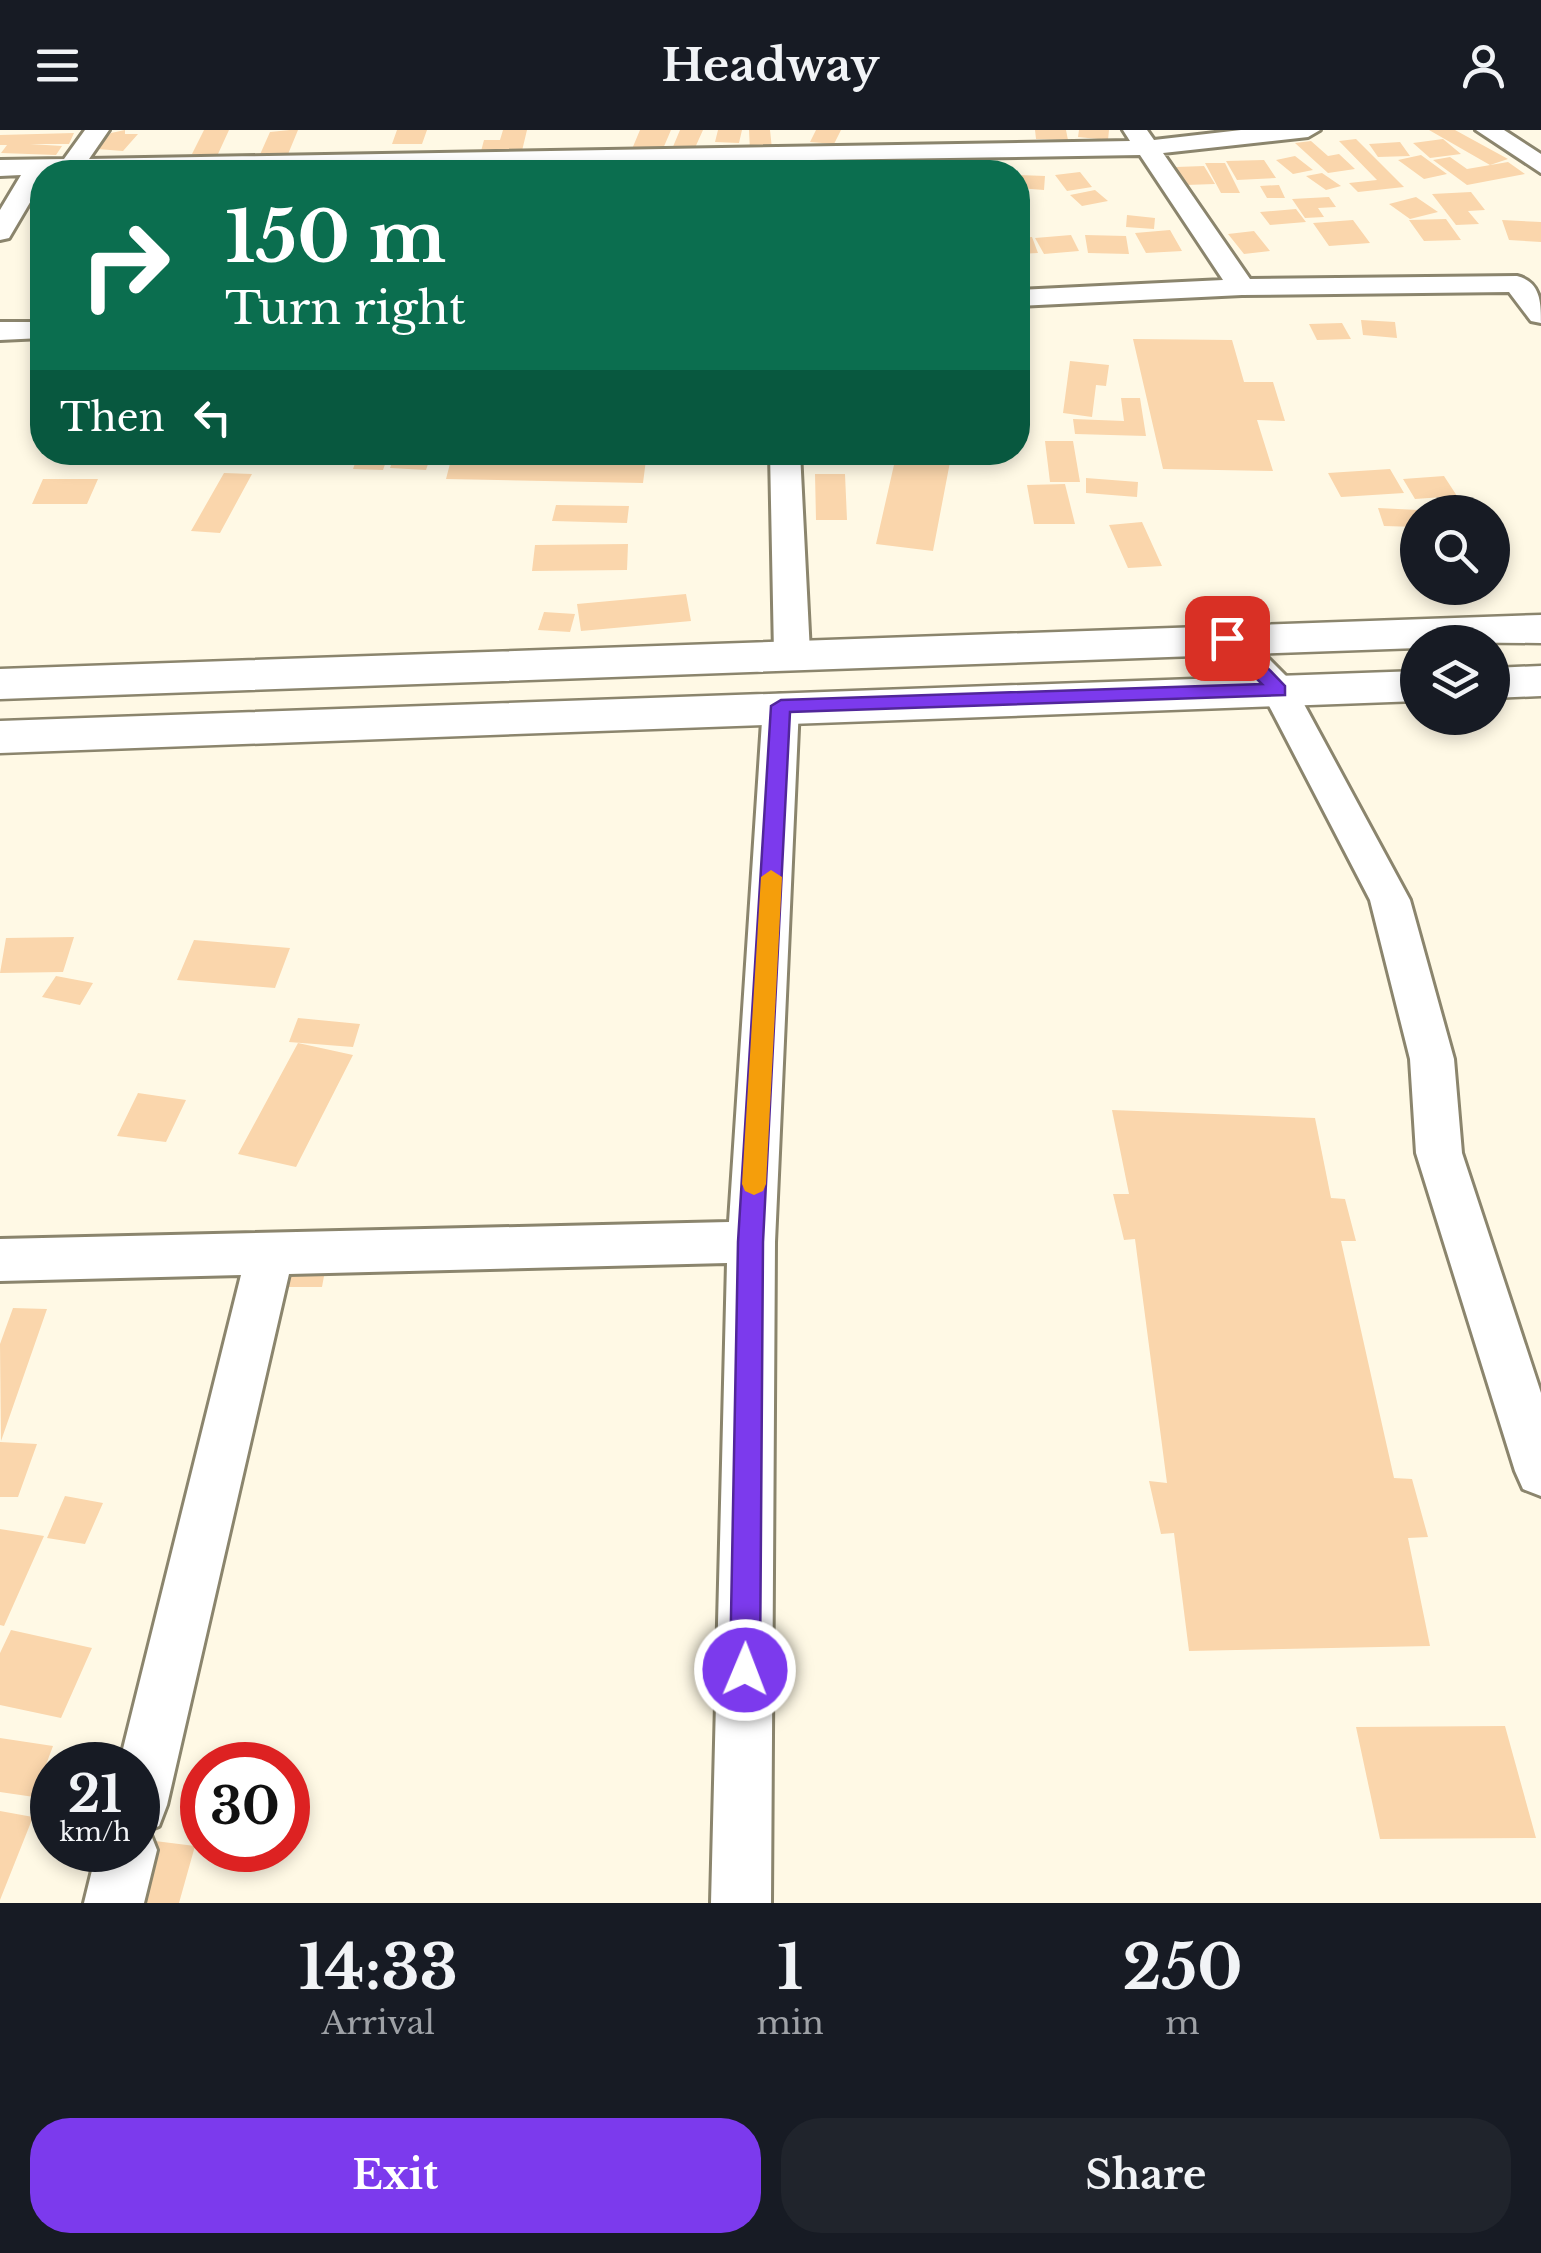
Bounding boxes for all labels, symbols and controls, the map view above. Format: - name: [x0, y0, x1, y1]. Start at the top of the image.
- text: Headway: [662, 37, 879, 93]
- icon: menu: [30, 38, 85, 93]
- icon: person: [1456, 38, 1511, 93]
- text: 150 m: [225, 194, 446, 281]
- icon: right: [60, 200, 190, 330]
- text: Turn right: [225, 280, 466, 336]
- icon: left: [185, 390, 240, 445]
- text: Then: [60, 394, 165, 441]
- map controls: [1400, 495, 1510, 735]
- button: search: [1400, 495, 1510, 605]
- pin: [1185, 596, 1270, 681]
- icon: arrive: [1200, 611, 1255, 666]
- button: layers: [1400, 625, 1510, 735]
- position arrow: [693, 1618, 797, 1722]
- speed limit sign: 30: [180, 1742, 310, 1872]
- text: 21: [68, 1763, 122, 1826]
- text: km/h: [60, 1817, 130, 1848]
- text: 14:33: [299, 1931, 458, 2005]
- text: 1: [777, 1931, 803, 2005]
- text: 250: [1122, 1931, 1242, 2005]
- text: Arrival: [322, 2003, 435, 2043]
- text: min: [757, 2003, 824, 2043]
- text: m: [1165, 2003, 1200, 2043]
- button: Exit: [30, 2118, 761, 2233]
- button: Share: [781, 2118, 1511, 2233]

